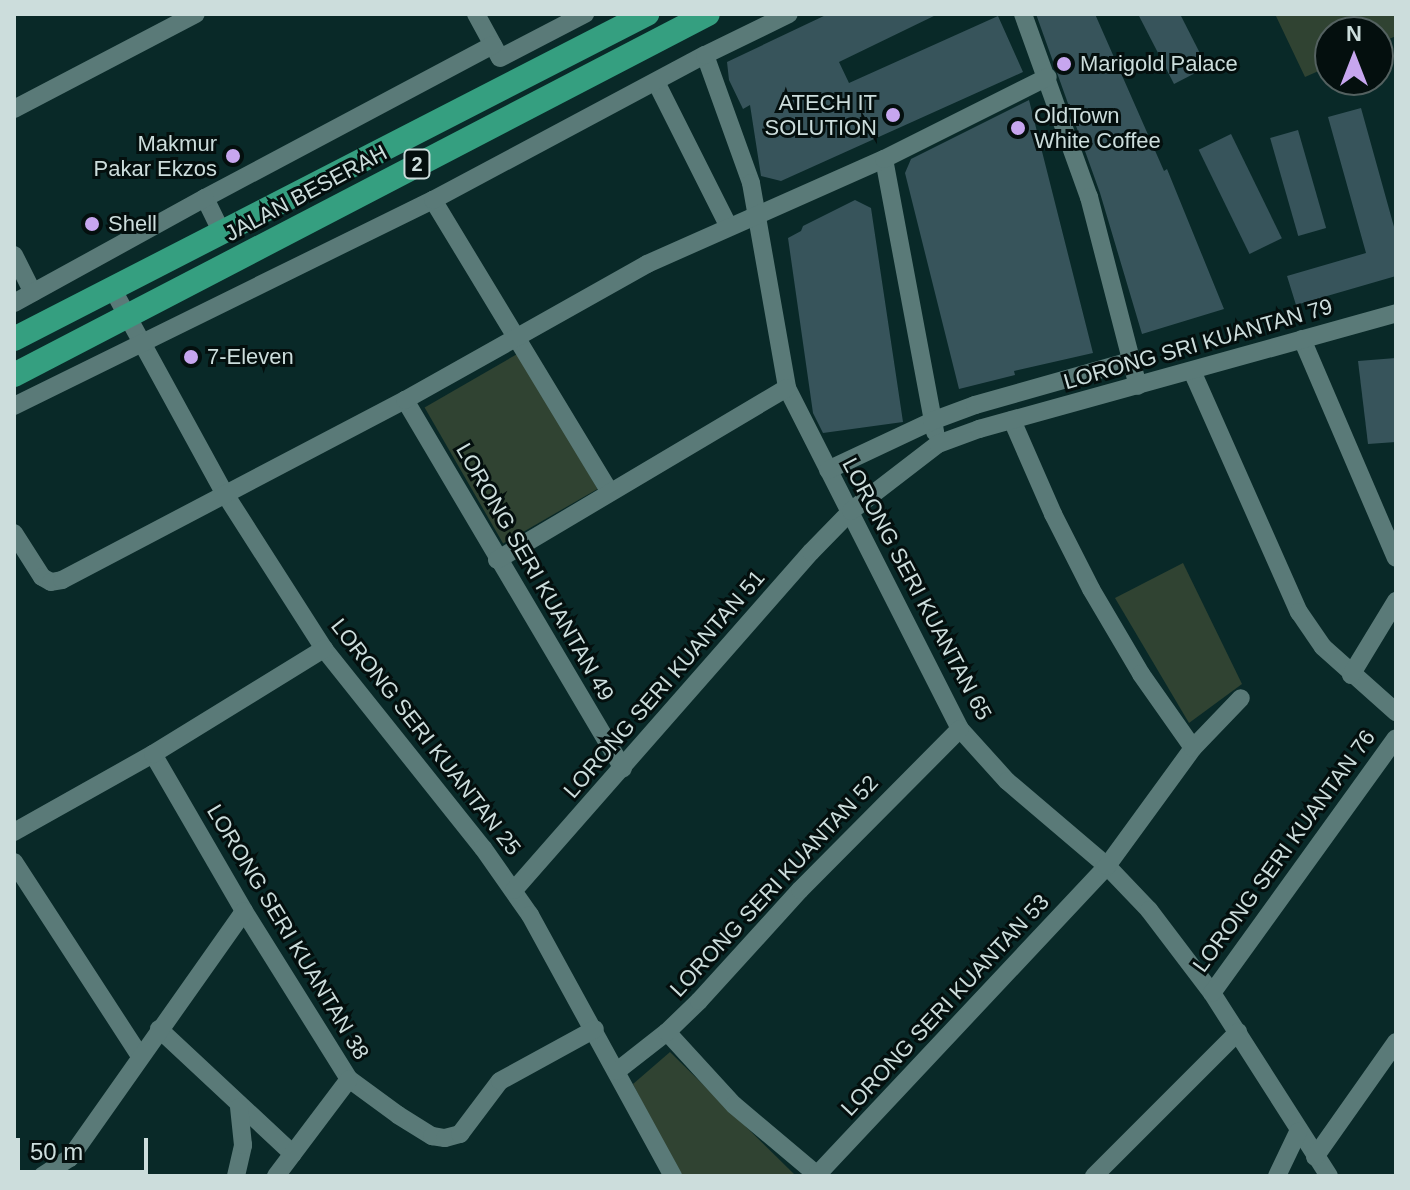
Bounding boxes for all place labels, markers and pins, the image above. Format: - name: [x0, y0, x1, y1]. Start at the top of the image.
- place label: Marigold Palace: [1080, 51, 1238, 77]
- marker: Marigold Palace: [1055, 55, 1073, 73]
- place label: ATECH IT SOLUTION: [765, 89, 877, 140]
- place label: OldTown White Coffee: [1034, 102, 1161, 154]
- marker: ATECH IT SOLUTION: [884, 106, 902, 124]
- marker: OldTown White Coffee: [1009, 119, 1027, 137]
- place label: Makmur Pakar Ekzos: [94, 130, 217, 182]
- marker: Makmur Pakar Ekzos: [224, 147, 242, 165]
- place label: Shell: [108, 211, 157, 237]
- marker: Shell: [83, 215, 101, 233]
- place label: 7-Eleven: [207, 344, 294, 370]
- marker: 7-Eleven: [182, 348, 200, 366]

